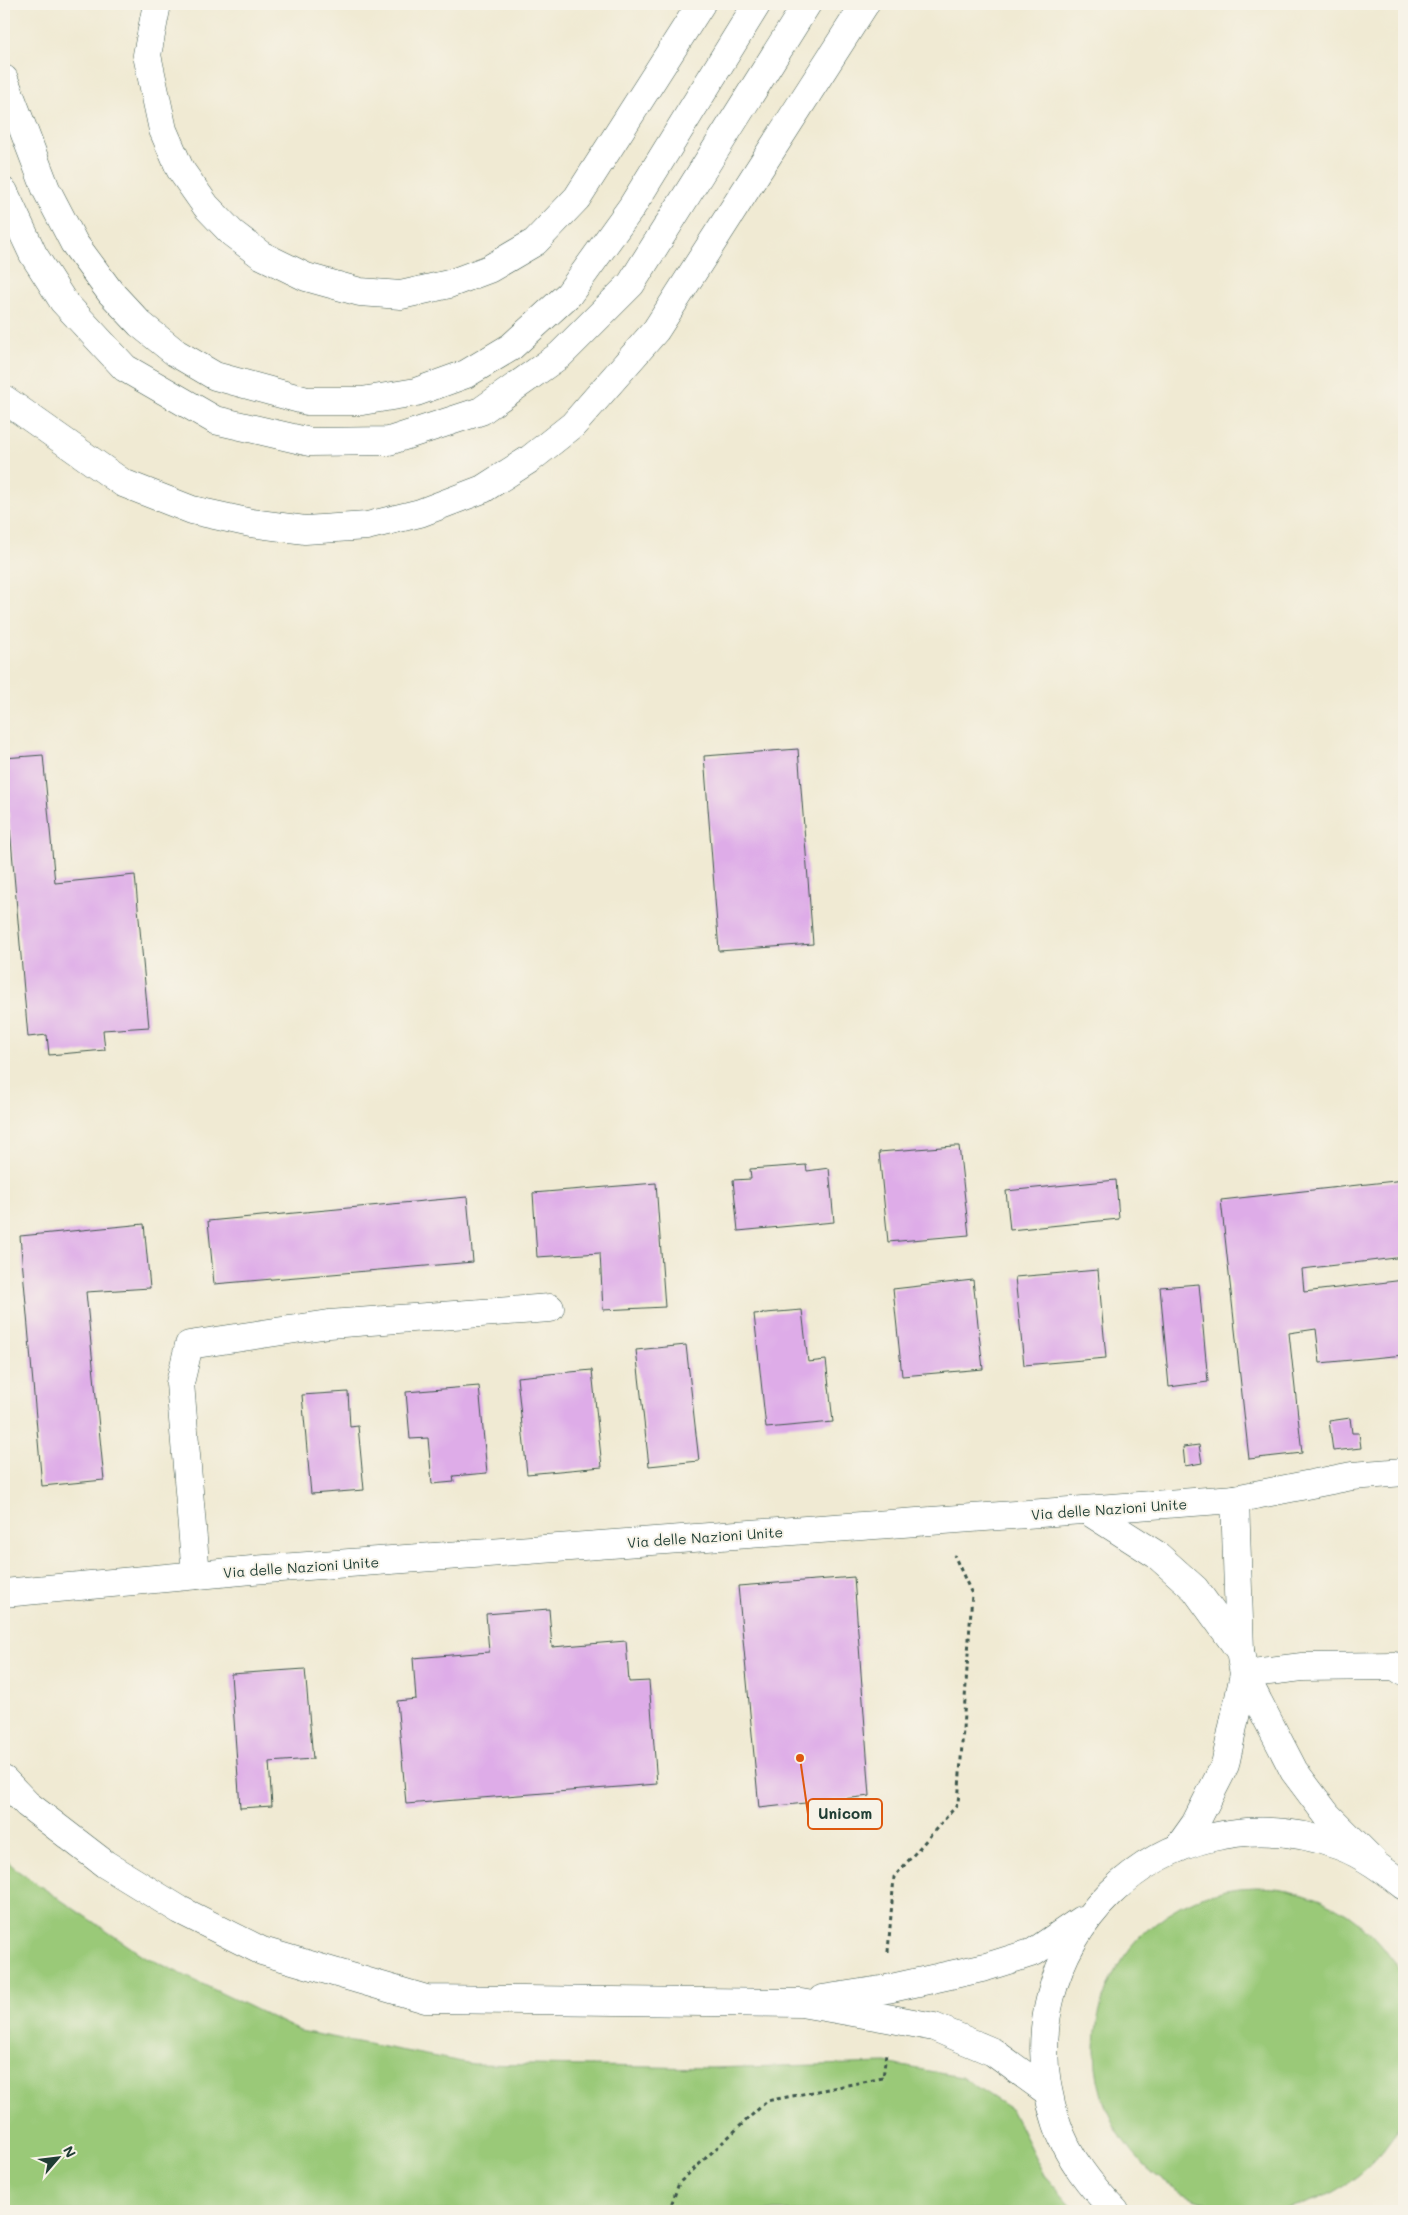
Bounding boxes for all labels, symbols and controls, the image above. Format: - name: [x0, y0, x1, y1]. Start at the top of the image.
- street label: Via delle Nazioni Unite: [1030, 1494, 1188, 1524]
- street label: Via delle Nazioni Unite: [626, 1522, 784, 1552]
- street label: Via delle Nazioni Unite: [222, 1552, 380, 1582]
- callout: Unicom: [808, 1799, 882, 1829]
- text: Unicom: [818, 1803, 872, 1823]
- north arrow: [32, 2132, 82, 2182]
- text: N: [59, 2143, 81, 2161]

